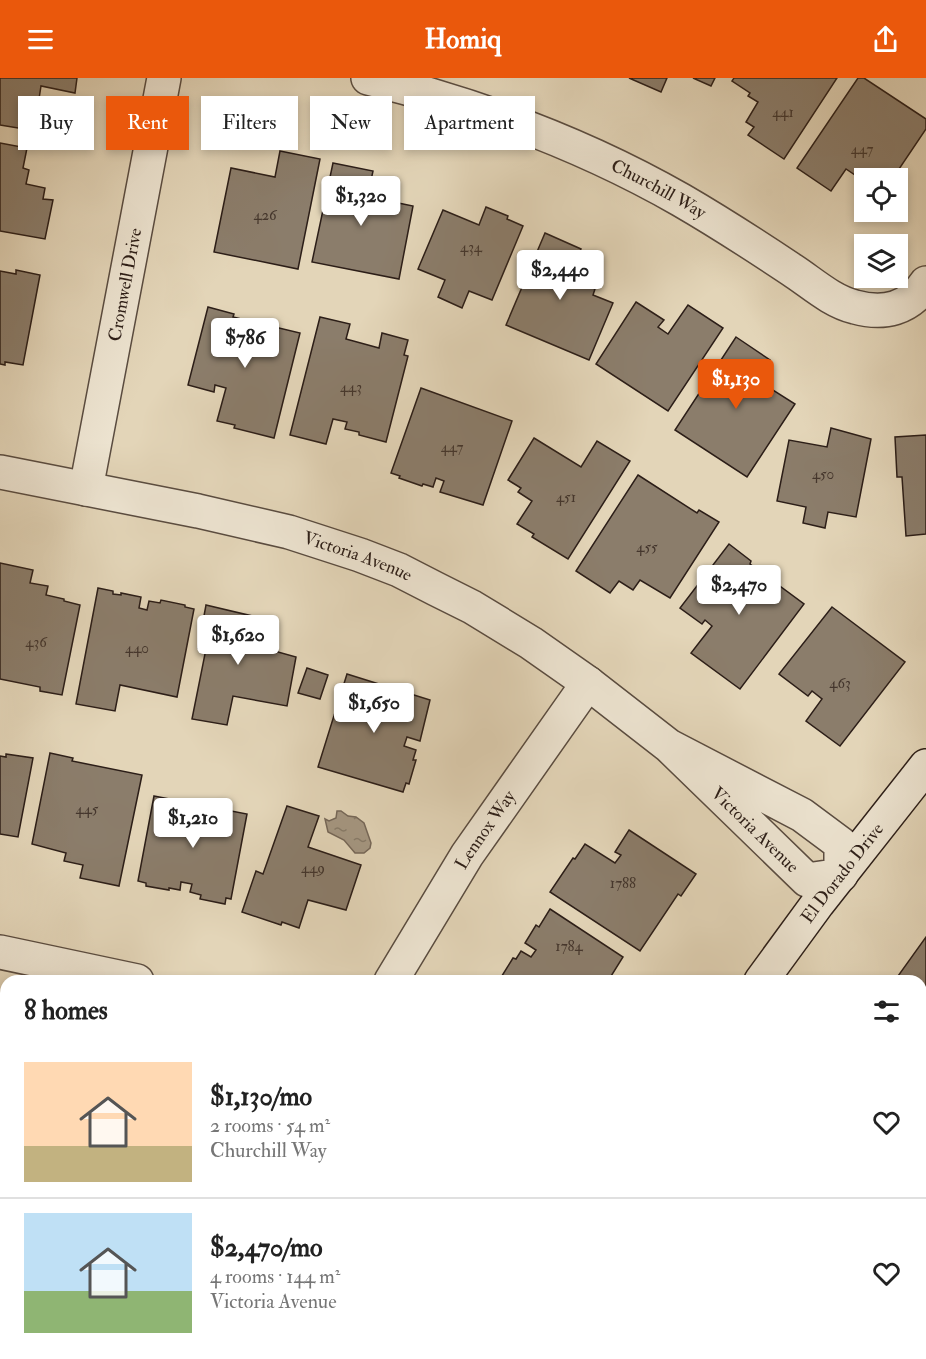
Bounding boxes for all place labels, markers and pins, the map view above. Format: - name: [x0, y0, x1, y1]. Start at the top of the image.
- pin: $1,320: [312, 176, 410, 227]
- pin: $2,440: [511, 250, 609, 301]
- pin: $786: [209, 318, 281, 369]
- pin: $1,130: [687, 359, 785, 410]
- pin: $2,470: [690, 565, 788, 616]
- pin: $1,620: [189, 615, 287, 666]
- pin: $1,650: [325, 683, 423, 734]
- pin: $1,210: [144, 798, 242, 849]

